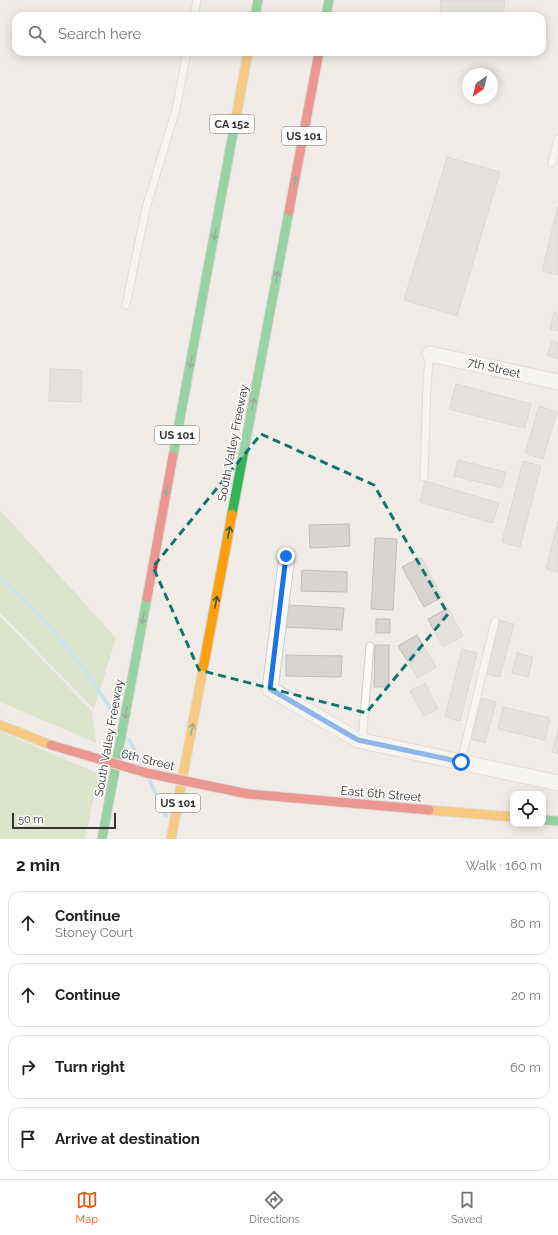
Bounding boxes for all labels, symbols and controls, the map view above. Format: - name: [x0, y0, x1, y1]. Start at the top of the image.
- search box: [12, 12, 546, 56]
- icon: search: [26, 23, 48, 45]
- text: Search here: [58, 25, 141, 43]
- north arrow: [462, 68, 498, 104]
- road number: CA 152: [210, 115, 254, 133]
- road number: US 101: [282, 127, 326, 145]
- one-way arrow: [291, 176, 299, 189]
- one-way arrow: [210, 227, 218, 240]
- one-way arrow: [273, 270, 281, 283]
- one-way arrow: [187, 355, 195, 368]
- street label: 7th Street: [466, 355, 522, 381]
- street label: South Valley Freeway: [215, 383, 251, 503]
- one-way arrow: [249, 398, 257, 411]
- road number: US 101: [155, 426, 199, 444]
- one-way arrow: [163, 483, 171, 496]
- one-way arrow: [225, 526, 233, 539]
- route end: [277, 547, 295, 565]
- one-way arrow: [212, 595, 220, 608]
- one-way arrow: [139, 611, 147, 624]
- street label: South Valley Freeway: [92, 678, 126, 798]
- one-way arrow: [122, 706, 130, 719]
- one-way arrow: [188, 723, 196, 736]
- street label: 6th Street: [120, 747, 176, 773]
- route start: [452, 753, 470, 771]
- street label: East 6th Street: [340, 783, 422, 805]
- map controls: [510, 791, 546, 827]
- button: locate: [510, 791, 546, 827]
- road number: US 101: [156, 794, 200, 812]
- scale bar: [12, 811, 116, 830]
- text: 50 m: [18, 813, 44, 826]
- text: 2 min: [16, 855, 60, 875]
- text: Walk · 160 m: [466, 858, 542, 873]
- text: Continue: [55, 907, 120, 925]
- icon: ahead: [17, 912, 39, 934]
- text: 80 m: [510, 916, 541, 931]
- text: Stoney Court: [55, 925, 133, 940]
- icon: ahead: [17, 984, 39, 1006]
- text: Continue: [55, 986, 120, 1004]
- text: 20 m: [511, 988, 541, 1003]
- icon: right: [17, 1056, 39, 1078]
- text: Turn right: [55, 1058, 125, 1076]
- text: 60 m: [510, 1060, 541, 1075]
- icon: arrive: [17, 1128, 39, 1150]
- text: Arrive at destination: [55, 1130, 200, 1148]
- tab: Map: [76, 1189, 98, 1226]
- tab: Directions: [249, 1189, 300, 1226]
- tab: Saved: [451, 1189, 482, 1226]

